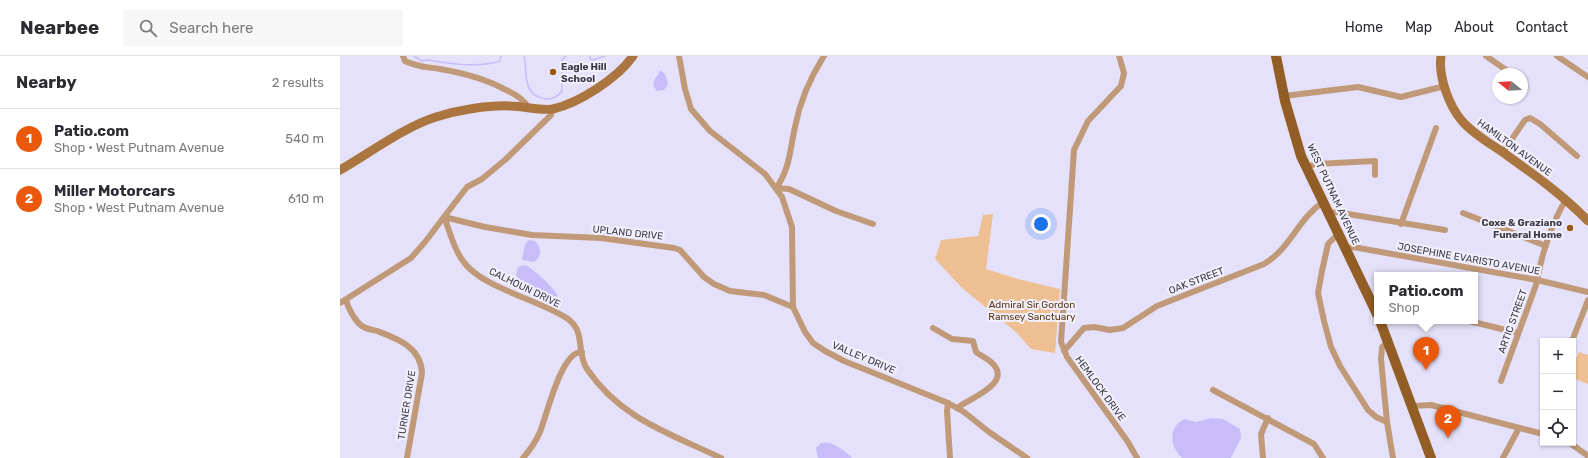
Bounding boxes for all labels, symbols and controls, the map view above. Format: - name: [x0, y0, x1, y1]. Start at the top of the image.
- search box: [123, 10, 403, 46]
- text: Nearbee: [20, 16, 99, 39]
- icon: search: [137, 17, 159, 39]
- text: Search here: [169, 19, 254, 37]
- text: Home: [1345, 19, 1383, 36]
- text: Map: [1405, 19, 1432, 36]
- text: About: [1454, 19, 1494, 36]
- text: Contact: [1516, 19, 1568, 36]
- place label: Eagle Hill School: [561, 61, 607, 85]
- marker: Eagle Hill School: [548, 67, 558, 77]
- north arrow: [1492, 68, 1528, 104]
- text: Nearby: [16, 72, 77, 92]
- text: 2 results: [272, 75, 324, 90]
- street label: HAMILTON AVENUE: [1475, 117, 1554, 179]
- text: Patio.com: [54, 122, 129, 140]
- text: 1: [26, 131, 32, 146]
- text: 540 m: [285, 131, 324, 146]
- text: Shop · West Putnam Avenue: [54, 140, 224, 155]
- street label: WEST PUTNAM AVENUE: [1304, 142, 1362, 247]
- text: Miller Motorcars: [54, 182, 175, 200]
- text: 2: [25, 191, 33, 206]
- text: 610 m: [288, 191, 324, 206]
- text: Shop · West Putnam Avenue: [54, 200, 224, 215]
- your location: [1031, 214, 1051, 234]
- place label: Coxe & Graziano Funeral Home: [1481, 217, 1562, 241]
- street label: UPLAND DRIVE: [592, 223, 664, 243]
- marker: Coxe & Graziano Funeral Home: [1565, 223, 1575, 233]
- street label: JOSEPHINE EVARISTO AVENUE: [1397, 241, 1541, 277]
- street label: CALHOUN DRIVE: [487, 265, 562, 310]
- street label: OAK STREET: [1167, 265, 1226, 297]
- popup: [1374, 272, 1478, 324]
- text: Patio.com: [1388, 282, 1464, 300]
- street label: ARTIC STREET: [1496, 288, 1530, 355]
- park label: Admiral Sir Gordon Ramsey Sanctuary: [988, 299, 1076, 323]
- text: Shop: [1388, 300, 1420, 315]
- pin: 1: [1413, 337, 1439, 370]
- map controls: [1540, 338, 1576, 446]
- button: +: [1540, 338, 1576, 374]
- street label: VALLEY DRIVE: [830, 339, 897, 377]
- street label: HEMLOCK DRIVE: [1073, 354, 1128, 423]
- street label: TURNER DRIVE: [396, 370, 418, 441]
- button: −: [1540, 374, 1576, 410]
- pin: 2: [1435, 405, 1461, 438]
- button: locate: [1540, 410, 1576, 446]

